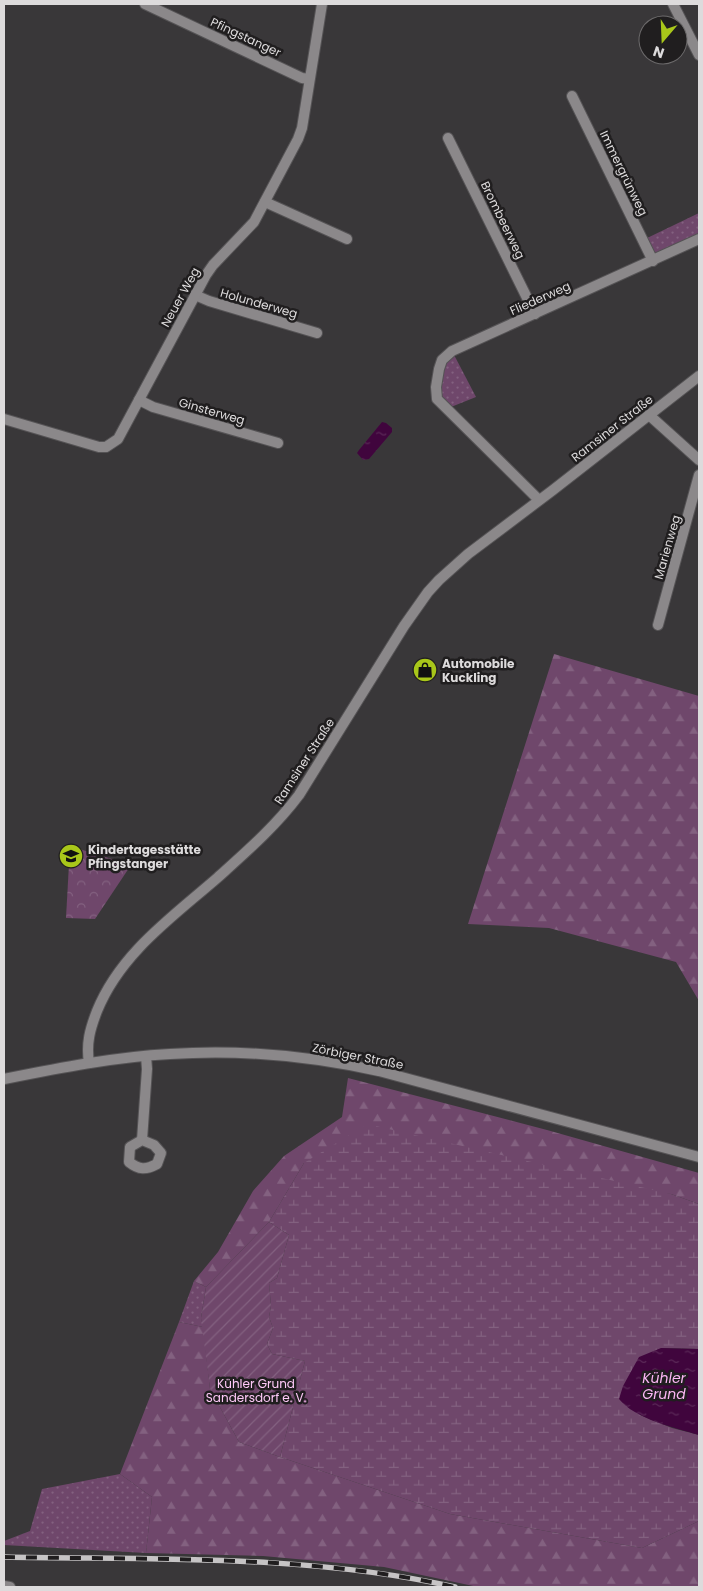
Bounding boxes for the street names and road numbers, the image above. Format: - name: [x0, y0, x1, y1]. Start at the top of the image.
- street label: Pfingstanger: [208, 13, 285, 61]
- street label: Immergrünweg: [596, 128, 652, 218]
- street label: Brombeerweg: [477, 178, 529, 262]
- street label: Neuer Weg: [157, 264, 203, 330]
- street label: Fliederweg: [507, 277, 573, 319]
- street label: Holunderweg: [218, 284, 300, 322]
- street label: Ramsiner Straße: [568, 391, 656, 465]
- street label: Ginsterweg: [177, 393, 247, 429]
- street label: Marienweg: [650, 513, 684, 581]
- street label: Ramsiner Straße: [270, 715, 338, 807]
- street label: Zörbiger Straße: [311, 1039, 405, 1073]

